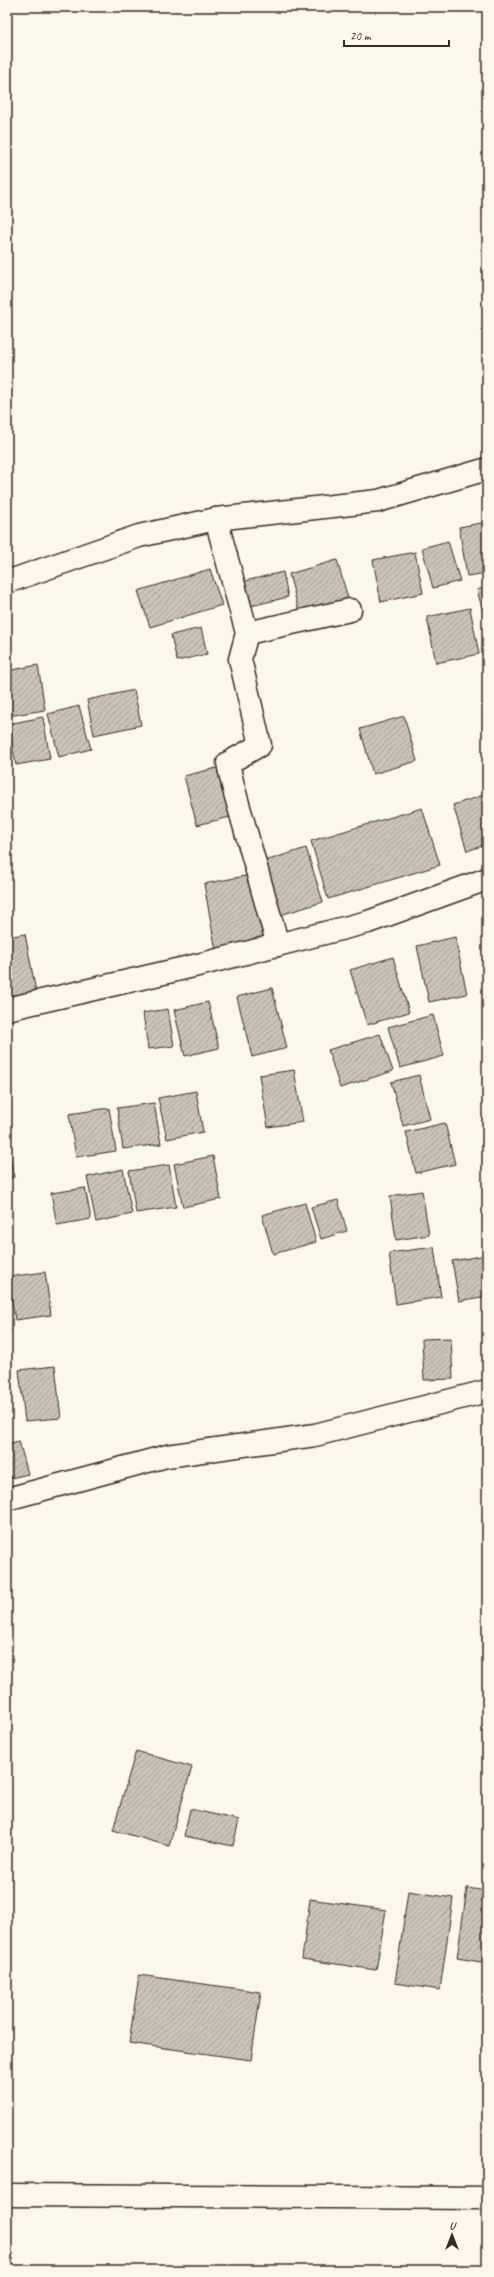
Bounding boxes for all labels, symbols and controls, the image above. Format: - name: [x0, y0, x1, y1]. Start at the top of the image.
- scale bar: [344, 22, 449, 48]
- text: 20 m: [350, 28, 372, 44]
- north arrow: [432, 2215, 472, 2255]
- text: U: [449, 2218, 457, 2232]

